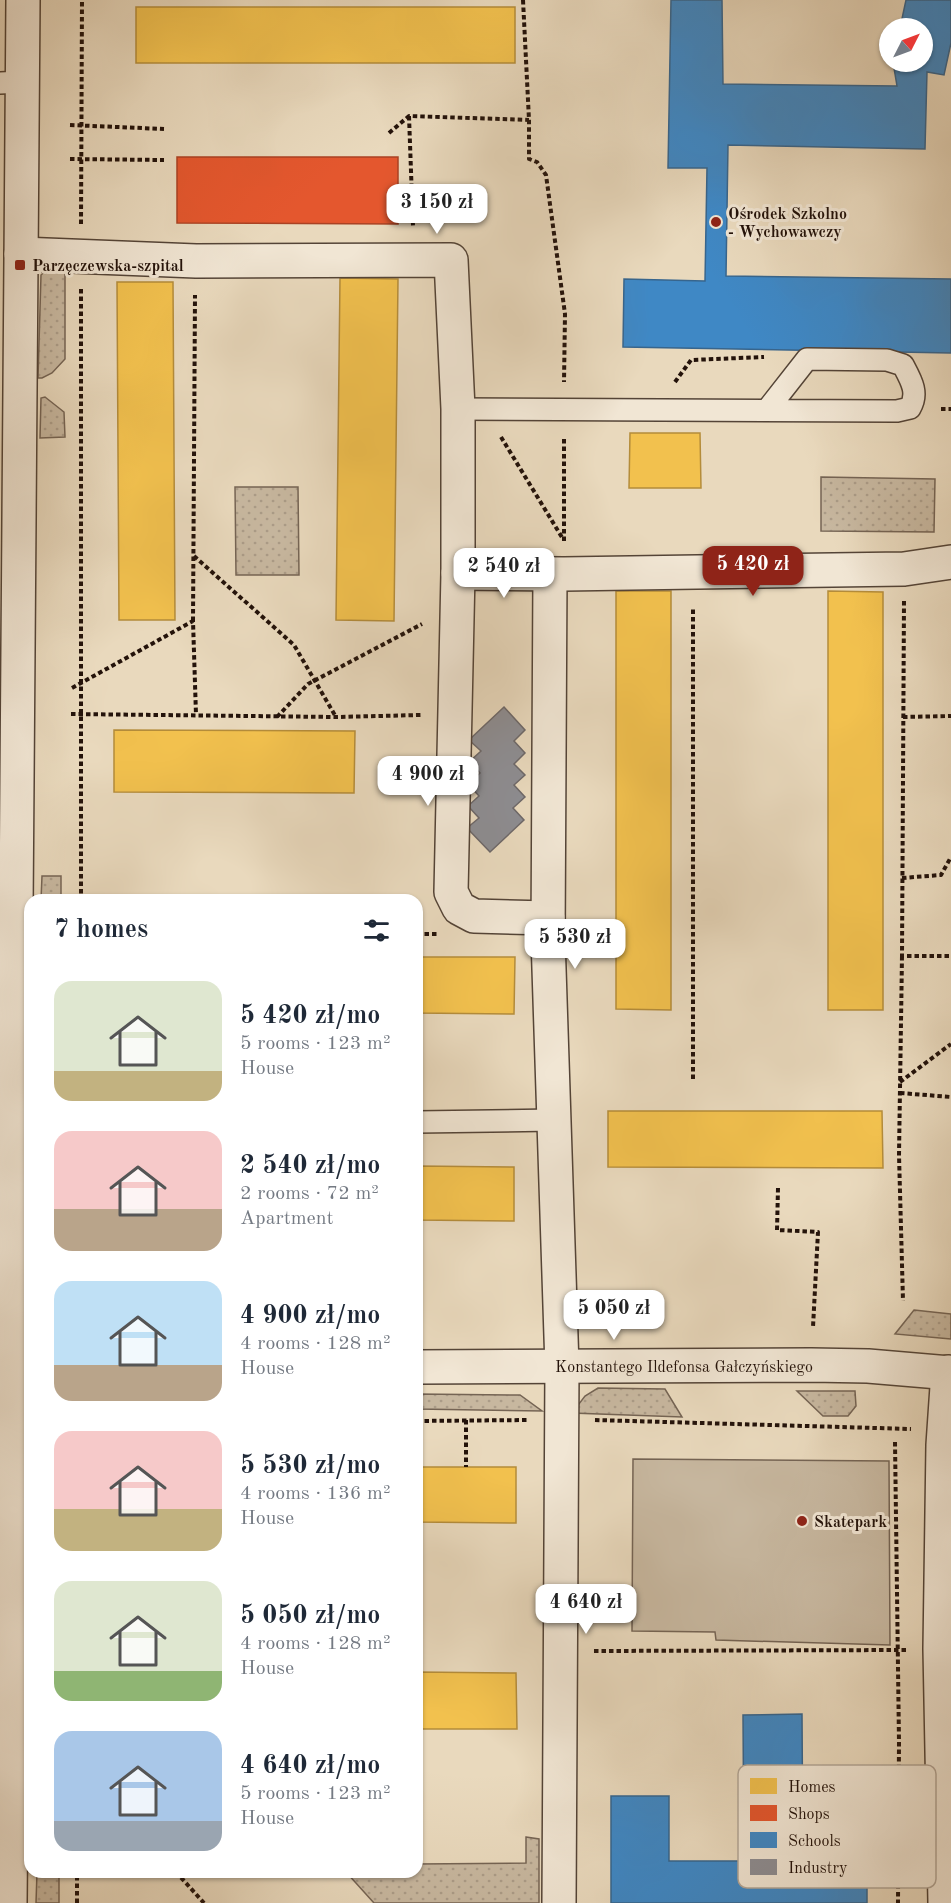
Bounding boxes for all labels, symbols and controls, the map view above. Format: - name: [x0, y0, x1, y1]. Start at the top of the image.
- north arrow: [879, 18, 933, 72]
- map controls: [879, 18, 933, 72]
- pin: 3 150 zł: [375, 184, 499, 235]
- text: 3 150 zł: [401, 193, 473, 213]
- place label: Ośrodek Szkolno - Wychowawczy: [728, 207, 847, 241]
- marker: Ośrodek Szkolno - Wychowawczy: [709, 215, 723, 229]
- marker: Parzęczewska-szpital: [13, 258, 27, 272]
- place label: Parzęczewska-szpital: [32, 259, 184, 275]
- pin: 5 420 zł: [691, 546, 815, 597]
- pin: 2 540 zł: [442, 548, 566, 599]
- text: 5 420 zł: [717, 555, 789, 575]
- text: 2 540 zł: [468, 557, 540, 577]
- pin: 4 900 zł: [366, 756, 490, 807]
- text: 4 900 zł: [392, 765, 464, 785]
- icon: filters: [360, 914, 393, 947]
- text: 7 homes: [54, 917, 148, 943]
- pin: 5 530 zł: [513, 919, 637, 970]
- text: 5 530 zł: [539, 928, 611, 948]
- text: 5 420 zł/mo: [240, 1003, 380, 1029]
- icon: home: [102, 1005, 174, 1077]
- text: 5 rooms · 123 m²: [240, 1034, 390, 1054]
- text: House: [240, 1059, 294, 1079]
- text: 2 540 zł/mo: [240, 1153, 380, 1179]
- icon: home: [102, 1155, 174, 1227]
- text: 2 rooms · 72 m²: [240, 1184, 379, 1204]
- text: Apartment: [240, 1209, 334, 1229]
- pin: 5 050 zł: [552, 1290, 676, 1341]
- text: 5 050 zł: [578, 1299, 650, 1319]
- text: 4 900 zł/mo: [240, 1303, 380, 1329]
- icon: home: [102, 1305, 174, 1377]
- text: 4 rooms · 128 m²: [240, 1334, 390, 1354]
- text: House: [240, 1359, 294, 1379]
- street label: Konstantego Ildefonsa Gałczyńskiego: [555, 1360, 813, 1376]
- text: 5 530 zł/mo: [240, 1453, 380, 1479]
- icon: home: [102, 1455, 174, 1527]
- text: 4 rooms · 136 m²: [240, 1484, 390, 1504]
- text: House: [240, 1509, 294, 1529]
- marker: Skatepark: [795, 1514, 809, 1528]
- place label: Skatepark: [814, 1515, 887, 1531]
- pin: 4 640 zł: [524, 1584, 648, 1635]
- text: 4 640 zł: [550, 1593, 622, 1613]
- text: 5 050 zł/mo: [240, 1603, 380, 1629]
- icon: home: [102, 1605, 174, 1677]
- text: 4 rooms · 128 m²: [240, 1634, 390, 1654]
- text: House: [240, 1659, 294, 1679]
- text: 4 640 zł/mo: [240, 1753, 380, 1779]
- icon: home: [102, 1755, 174, 1827]
- legend: [738, 1765, 936, 1888]
- text: Homes: [788, 1780, 836, 1796]
- text: 5 rooms · 123 m²: [240, 1784, 390, 1804]
- text: Shops: [788, 1807, 830, 1823]
- text: House: [240, 1809, 294, 1829]
- text: Schools: [788, 1834, 841, 1850]
- text: Industry: [788, 1861, 848, 1877]

